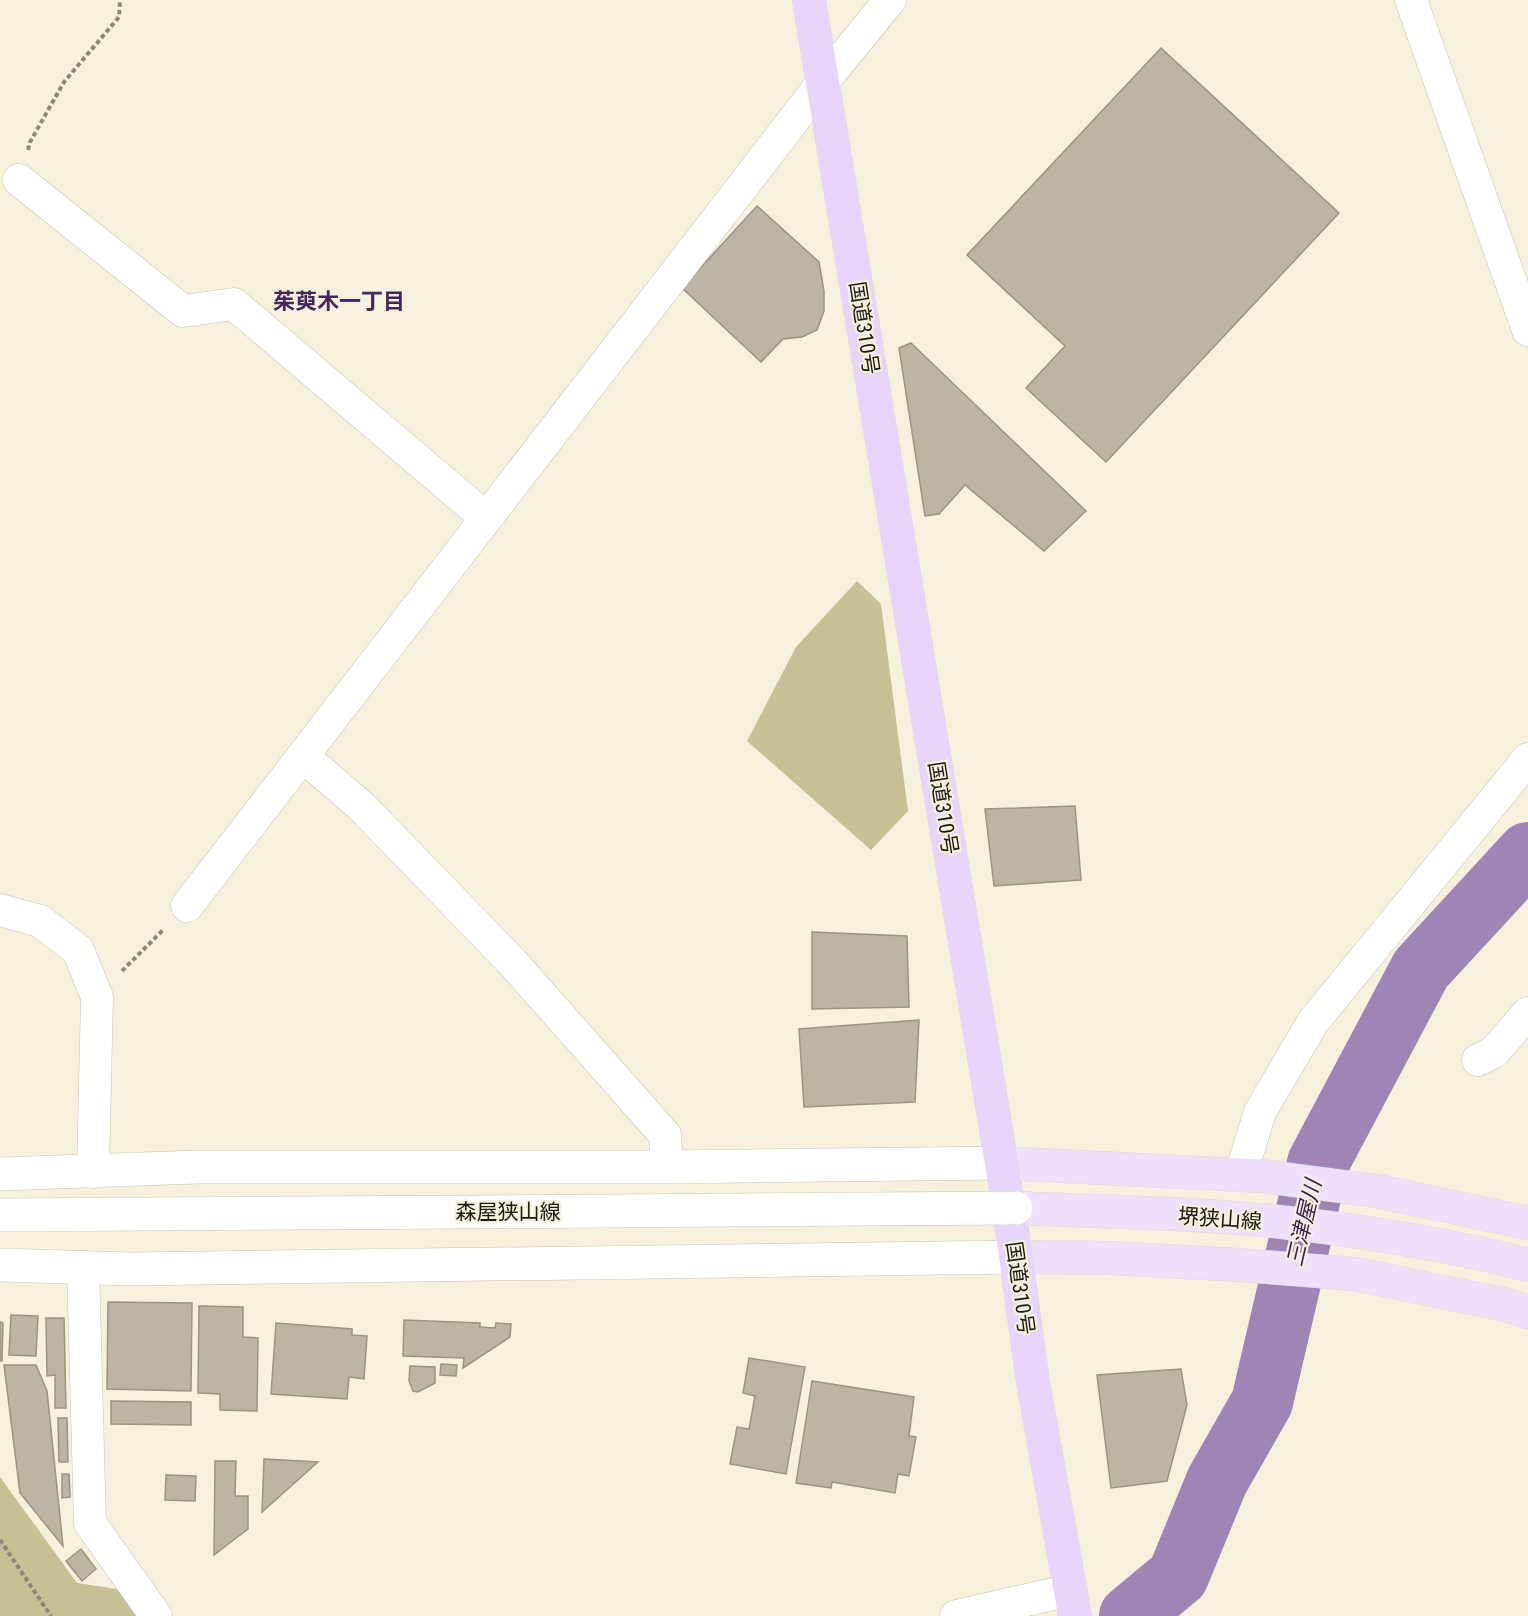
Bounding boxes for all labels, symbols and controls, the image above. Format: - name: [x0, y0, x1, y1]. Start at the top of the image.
- street label: 国道310号: [845, 280, 883, 376]
- district label: 茱萸木一丁目: [273, 289, 405, 314]
- street label: 国道310号: [924, 760, 962, 856]
- water label: 三津屋川: [1282, 1175, 1327, 1269]
- street label: 森屋狭山線: [456, 1200, 561, 1224]
- street label: 堺狭山線: [1177, 1204, 1263, 1234]
- street label: 国道310号: [1002, 1240, 1038, 1336]

